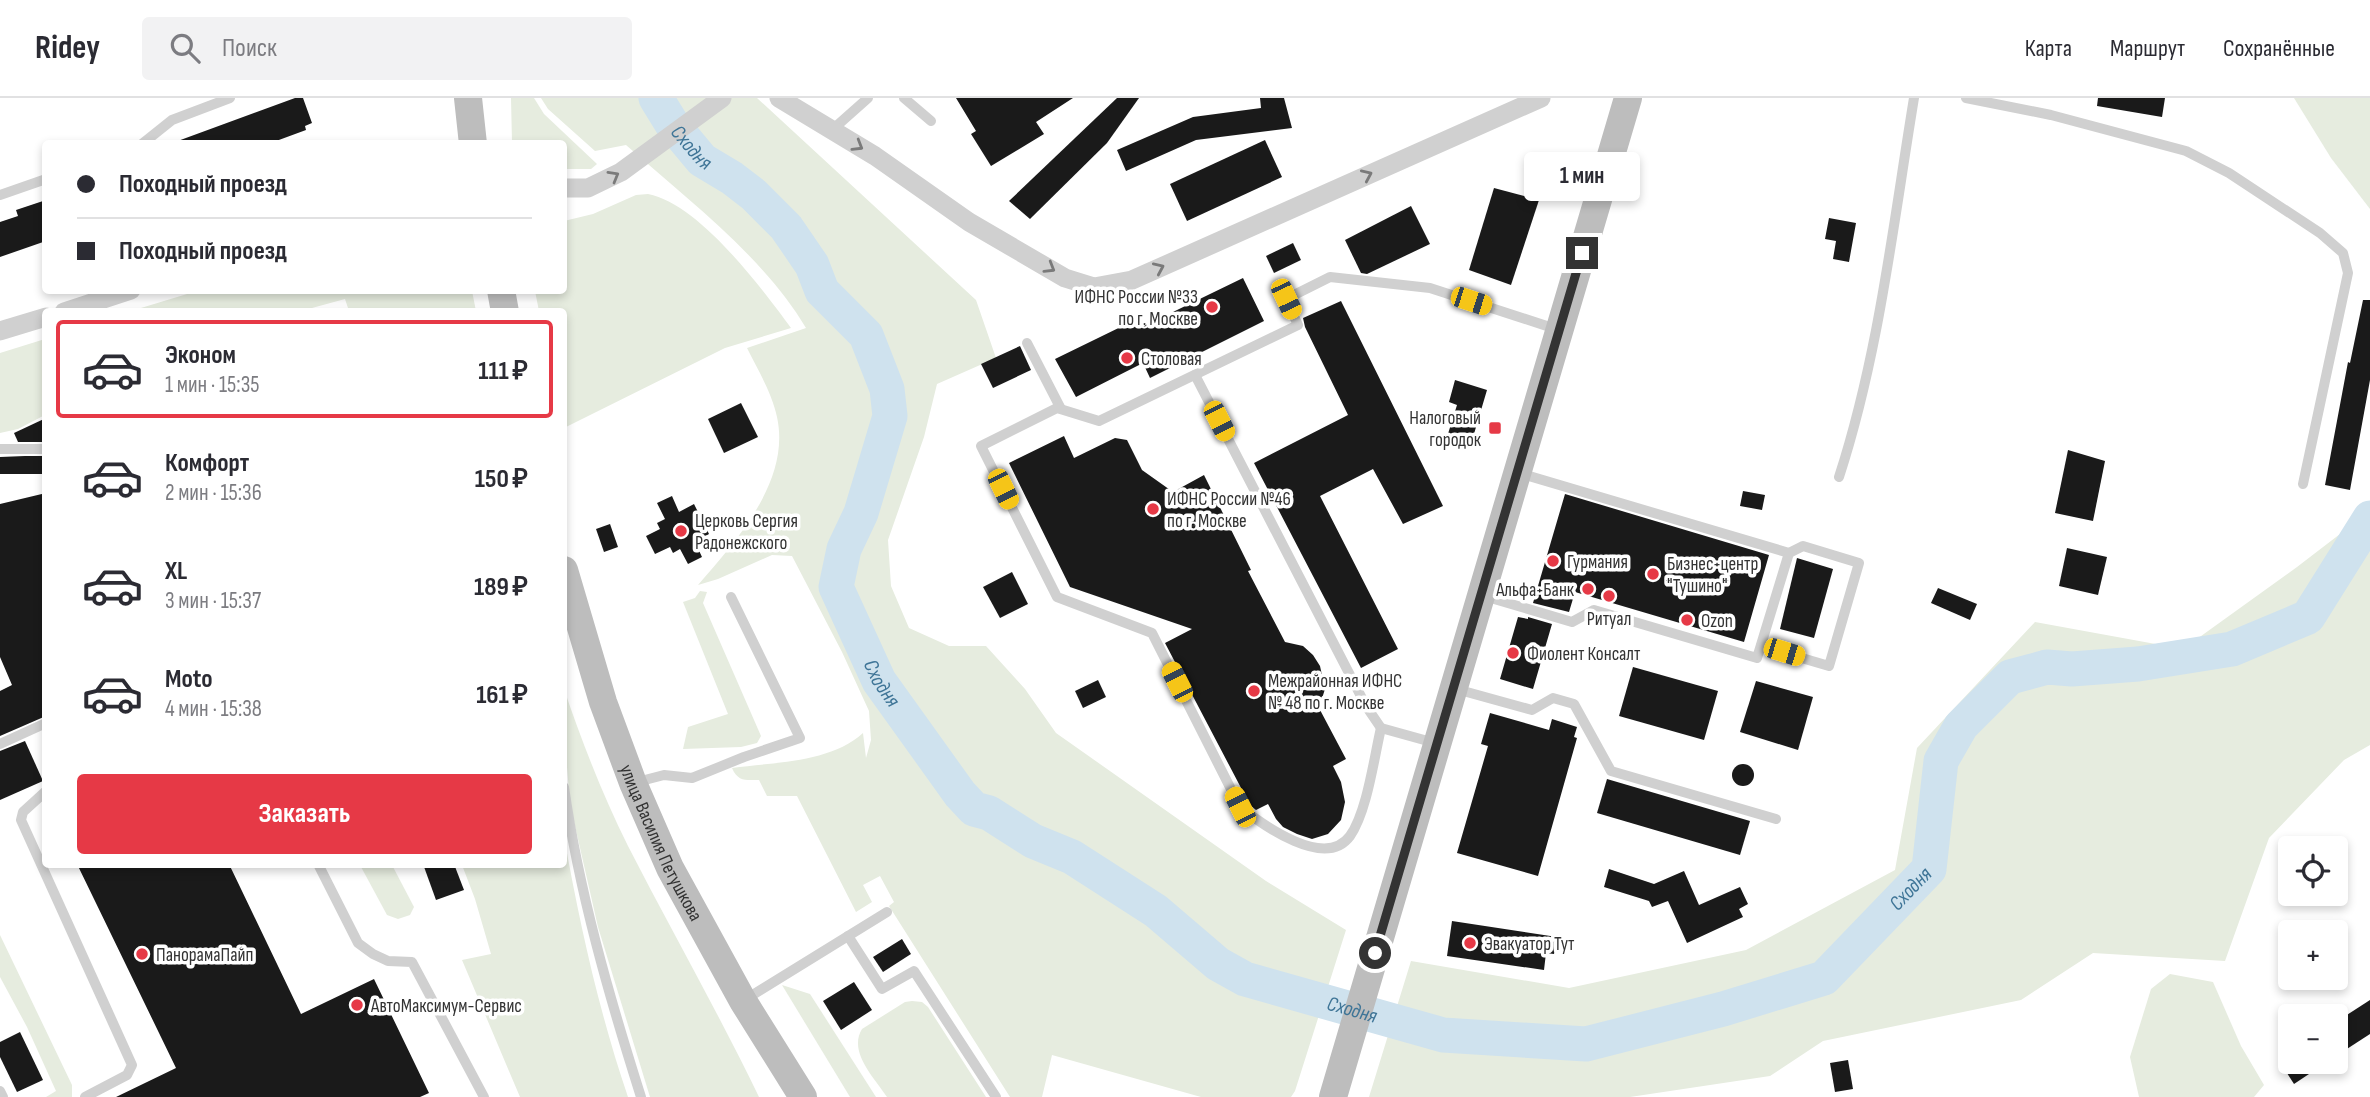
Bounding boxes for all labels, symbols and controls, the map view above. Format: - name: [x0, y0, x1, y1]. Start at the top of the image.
- search box: [142, 17, 632, 80]
- text: Ridey: [35, 28, 100, 68]
- icon: search: [166, 29, 204, 67]
- text: Поиск: [222, 33, 277, 64]
- text: Карта: [2025, 34, 2072, 63]
- text: Маршрут: [2110, 34, 2185, 63]
- text: Сохранённые: [2223, 34, 2335, 63]
- water label: Сходня: [665, 120, 716, 176]
- one-way arrow: [850, 138, 863, 151]
- callout: 1 мин: [1524, 152, 1640, 200]
- text: 1 мин: [1560, 162, 1604, 190]
- text: Походный проезд: [119, 169, 287, 200]
- one-way arrow: [1359, 169, 1372, 183]
- one-way arrow: [606, 171, 619, 184]
- text: Походный проезд: [119, 236, 287, 267]
- route end: [1566, 237, 1598, 269]
- one-way arrow: [1042, 260, 1055, 273]
- one-way arrow: [1152, 262, 1164, 276]
- car: [1268, 276, 1305, 322]
- car: [1448, 285, 1495, 317]
- place label: ИФНС России №33 по г. Москве: [1075, 286, 1198, 331]
- marker: ИФНС России №33 по г. Москве: [1204, 299, 1220, 315]
- icon: car: [81, 338, 144, 401]
- text: Эконом: [165, 340, 236, 371]
- place label: Столовая: [1141, 348, 1202, 371]
- marker: Столовая: [1119, 350, 1135, 366]
- text: 111 ₽: [478, 356, 528, 387]
- text: 1 мин · 15:35: [165, 371, 260, 399]
- car: [1201, 398, 1238, 444]
- place label: Налоговый городок: [1409, 407, 1482, 452]
- marker: Налоговый городок: [1487, 420, 1503, 436]
- icon: car: [81, 446, 144, 509]
- text: Комфорт: [165, 448, 249, 479]
- text: 150 ₽: [475, 464, 528, 495]
- car: [985, 466, 1022, 512]
- text: 2 мин · 15:36: [165, 479, 262, 507]
- place label: ИФНС России №46 по г. Москве: [1167, 488, 1291, 533]
- marker: ИФНС России №46 по г. Москве: [1145, 501, 1161, 517]
- place label: Церковь Сергия Радонежского: [695, 510, 798, 555]
- marker: Церковь Сергия Радонежского: [673, 523, 689, 539]
- place label: Гурмания: [1567, 551, 1628, 574]
- marker: Гурмания: [1545, 553, 1561, 569]
- place label: Бизнес-центр "Тушино": [1667, 553, 1758, 598]
- icon: car: [81, 554, 144, 617]
- text: XL: [165, 556, 187, 587]
- marker: Бизнес-центр "Тушино": [1645, 566, 1661, 582]
- text: 189 ₽: [474, 572, 528, 603]
- place label: Альфа-Банк: [1495, 579, 1575, 602]
- marker: Альфа-Банк: [1580, 581, 1596, 597]
- text: 3 мин · 15:37: [165, 587, 261, 615]
- marker: Ритуал: [1601, 588, 1617, 604]
- place label: Ритуал: [1587, 608, 1631, 631]
- place label: Ozon: [1701, 610, 1733, 633]
- marker: Ozon: [1679, 612, 1695, 628]
- car: [1761, 636, 1808, 668]
- place label: Фиолент Консалт: [1527, 643, 1641, 666]
- marker: Фиолент Консалт: [1505, 645, 1521, 661]
- water label: Сходня: [858, 656, 905, 712]
- car: [1159, 659, 1196, 705]
- icon: car: [81, 662, 144, 725]
- text: Moto: [165, 664, 213, 695]
- place label: Межрайонная ИФНС № 48 по г. Москве: [1268, 670, 1402, 715]
- text: 161 ₽: [476, 680, 528, 711]
- marker: Межрайонная ИФНС № 48 по г. Москве: [1246, 683, 1262, 699]
- text: 4 мин · 15:38: [165, 695, 262, 723]
- street label: улица Василия Петушкова: [614, 762, 707, 925]
- button: Заказать: [77, 774, 532, 854]
- car: [1222, 784, 1259, 830]
- map controls: [2278, 836, 2348, 1074]
- button: locate: [2278, 836, 2348, 906]
- water label: Сходня: [1884, 862, 1937, 916]
- button: +: [2278, 920, 2348, 990]
- place label: Эвакуатор Тут: [1484, 933, 1575, 956]
- marker: Эвакуатор Тут: [1462, 935, 1478, 951]
- route start: [1359, 937, 1391, 969]
- place label: ПанорамаПайп: [156, 944, 253, 967]
- marker: ПанорамаПайп: [134, 946, 150, 962]
- water label: Сходня: [1324, 991, 1380, 1029]
- place label: АвтоМаксимум-Сервиc: [370, 995, 522, 1018]
- marker: АвтоМаксимум-Сервиc: [349, 997, 365, 1013]
- button: −: [2278, 1004, 2348, 1074]

